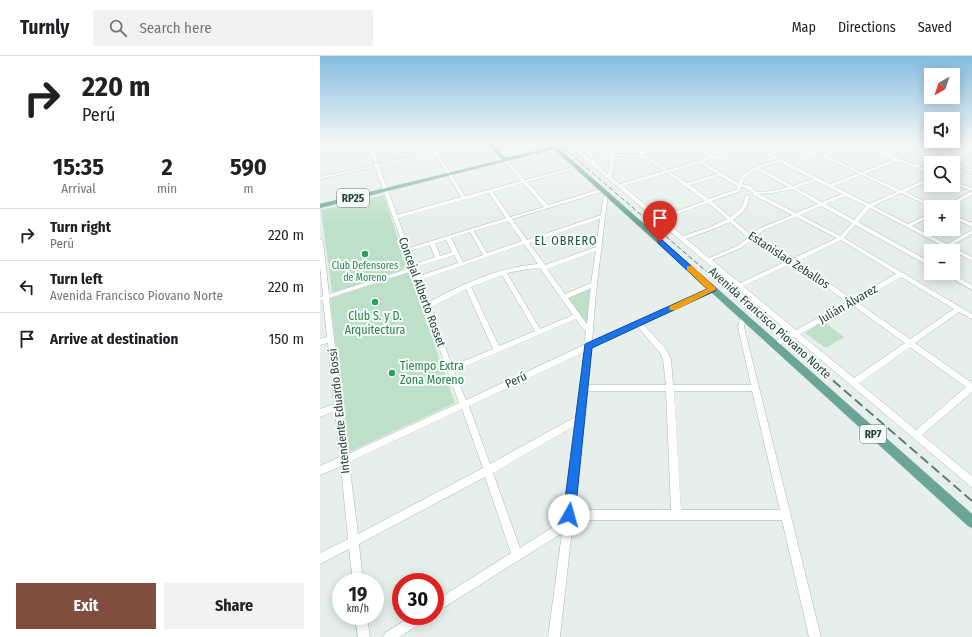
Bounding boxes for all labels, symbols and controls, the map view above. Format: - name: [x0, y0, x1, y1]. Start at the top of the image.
- search box: [93, 10, 373, 46]
- text: Turnly: [20, 16, 69, 39]
- icon: search: [107, 17, 129, 39]
- text: Search here: [139, 19, 212, 37]
- text: Map: [792, 19, 816, 36]
- text: Directions: [838, 19, 896, 36]
- text: Saved: [918, 19, 952, 36]
- north arrow: [924, 68, 960, 104]
- map controls: [924, 68, 960, 280]
- text: 220 m: [82, 70, 150, 103]
- icon: right: [16, 72, 68, 124]
- text: Perú: [82, 104, 115, 126]
- button: sound: [924, 112, 960, 148]
- text: 15:35: [53, 153, 104, 181]
- text: 2: [161, 153, 173, 181]
- text: 590: [230, 153, 267, 181]
- button: search: [924, 156, 960, 192]
- text: Arrival: [61, 181, 96, 196]
- text: min: [157, 181, 177, 196]
- text: m: [244, 181, 254, 196]
- road number: RP25: [337, 189, 369, 207]
- button: +: [924, 200, 960, 236]
- pin: [643, 201, 677, 242]
- icon: arrive: [649, 207, 671, 229]
- text: Turn right: [50, 218, 111, 236]
- icon: right: [16, 224, 38, 246]
- text: 220 m: [268, 226, 304, 244]
- street label: Estanislao Zeballos: [746, 229, 832, 291]
- district label: EL OBRERO: [534, 234, 598, 248]
- street label: Concejal Alberto Rosset: [396, 235, 448, 349]
- text: Perú: [50, 236, 74, 251]
- button: −: [924, 244, 960, 280]
- marker: Club Defensores de Moreno: [360, 249, 370, 259]
- place label: Club Defensores de Moreno: [332, 260, 398, 284]
- street label: Avenida Francisco Piovano Norte: [706, 264, 834, 382]
- text: Turn left: [50, 270, 103, 288]
- icon: left: [16, 276, 38, 298]
- text: 220 m: [268, 278, 304, 296]
- street label: Julián Álvarez: [816, 281, 880, 326]
- text: Avenida Francisco Piovano Norte: [50, 288, 223, 303]
- marker: Club S. y D. Arquitectura: [370, 297, 380, 307]
- place label: Club S. y D. Arquitectura: [345, 309, 405, 337]
- icon: arrive: [16, 328, 38, 350]
- text: Arrive at destination: [50, 330, 178, 348]
- text: 150 m: [268, 330, 304, 348]
- street label: Intendente Eduardo Bossi: [325, 348, 353, 474]
- place label: Tiempo Extra Zona Moreno: [400, 359, 464, 387]
- marker: Tiempo Extra Zona Moreno: [387, 368, 397, 378]
- street label: Perú: [503, 369, 529, 391]
- road number: RP7: [860, 425, 886, 443]
- position arrow: [548, 494, 590, 536]
- speed limit sign: 30: [392, 573, 444, 625]
- text: 19: [349, 582, 367, 606]
- button: Exit: [16, 583, 156, 629]
- button: Share: [164, 583, 304, 629]
- text: km/h: [347, 603, 369, 615]

